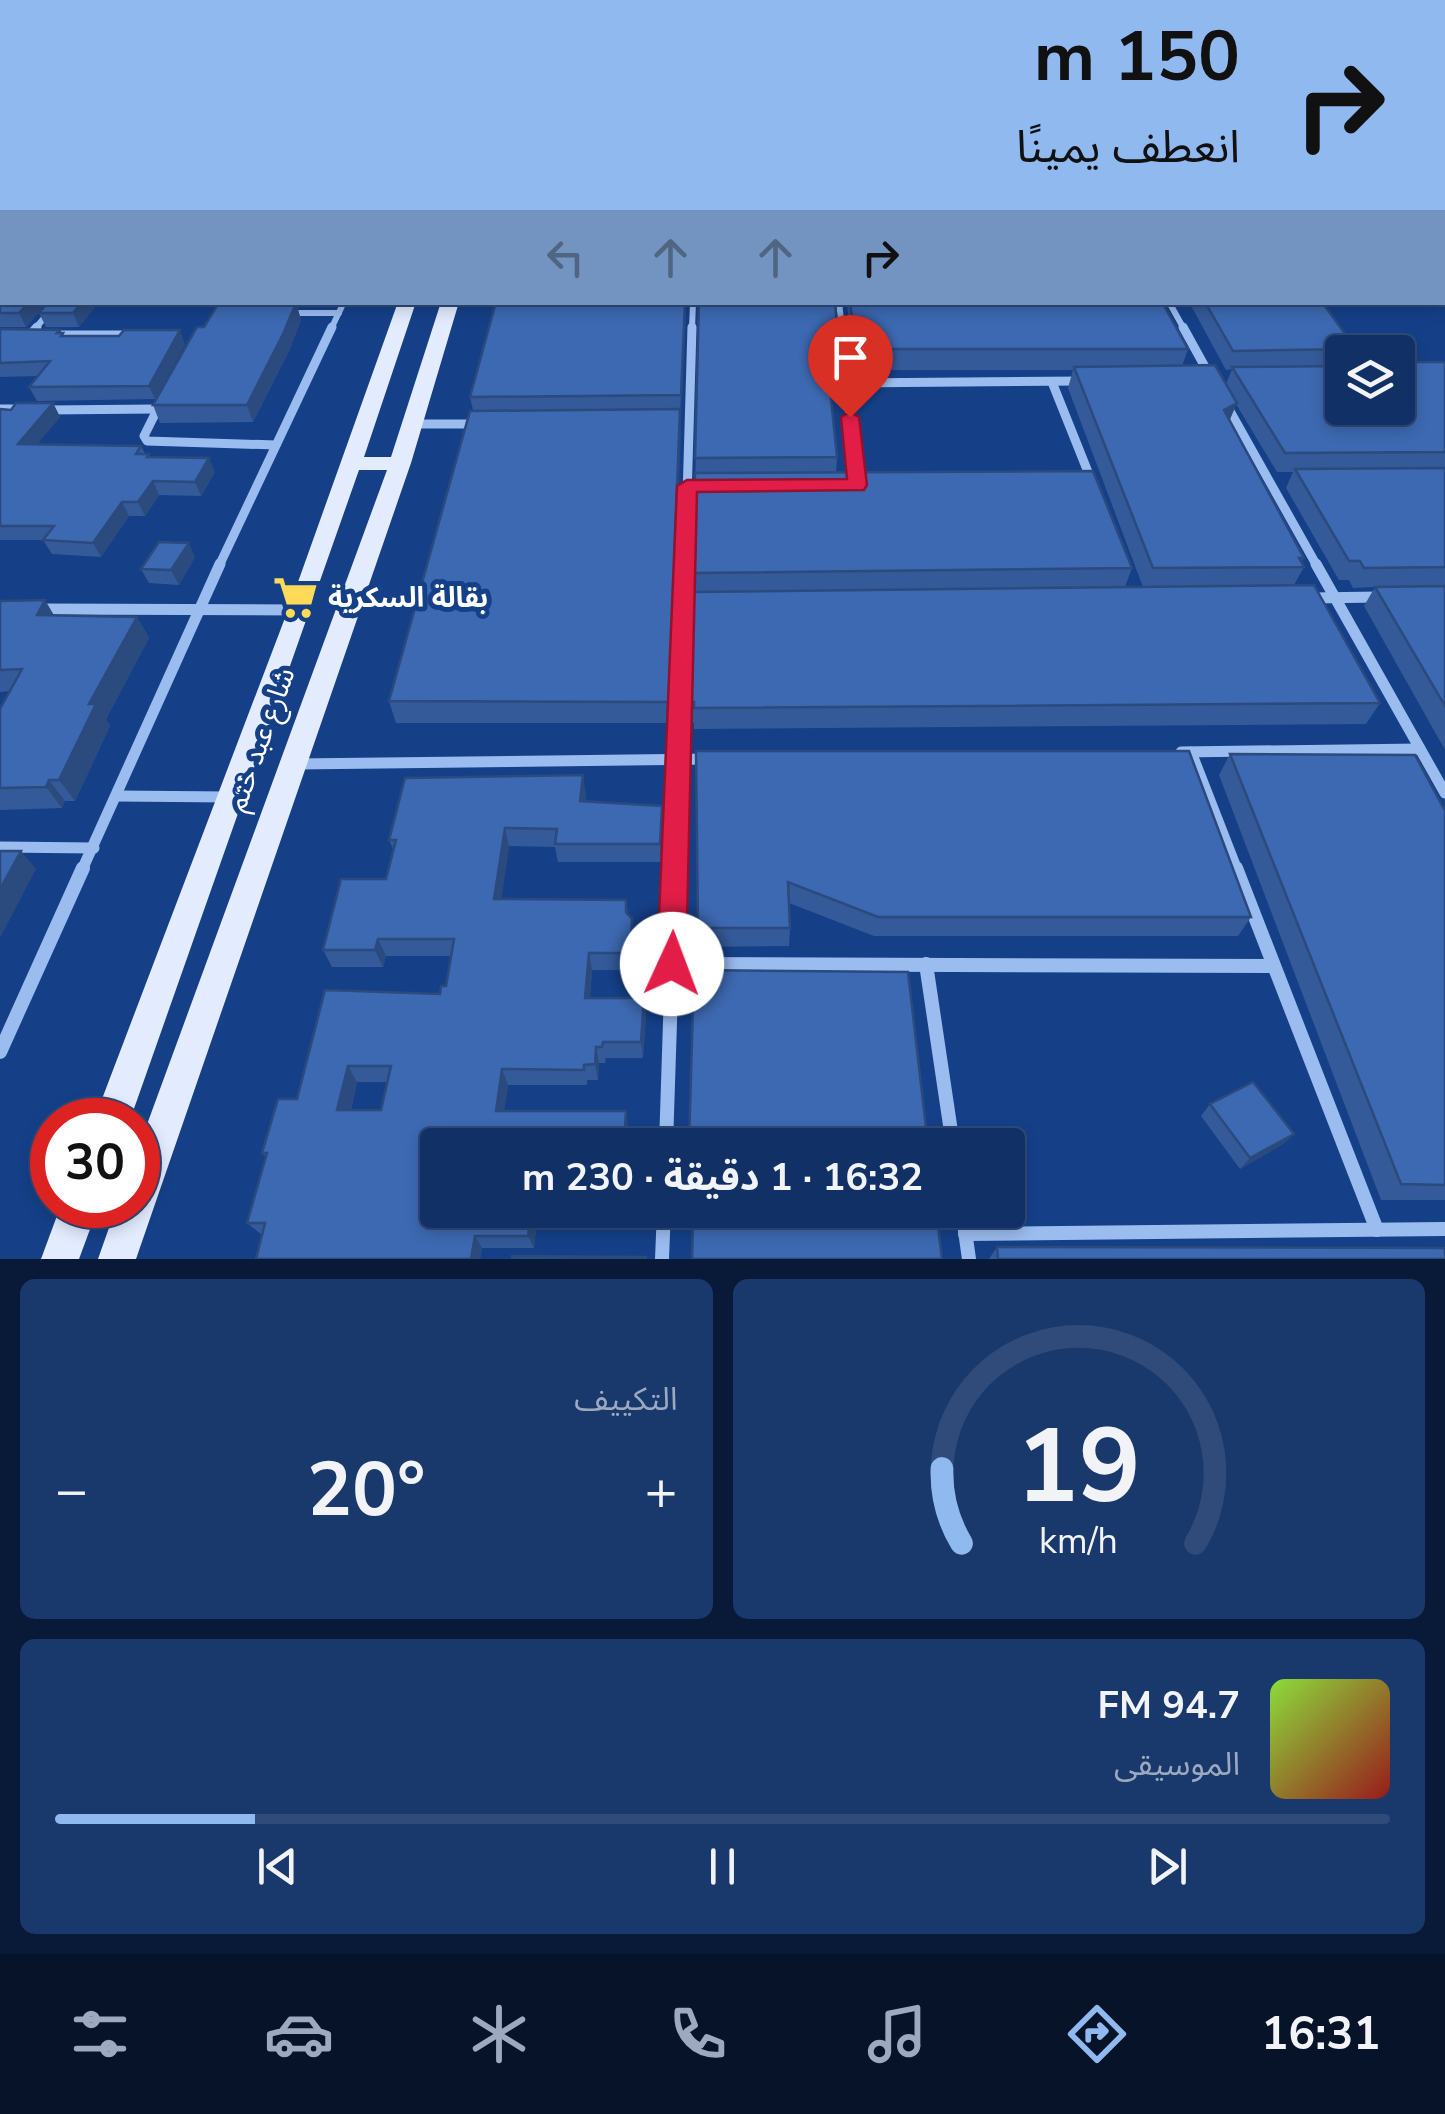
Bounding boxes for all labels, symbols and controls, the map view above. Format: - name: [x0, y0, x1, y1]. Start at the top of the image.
- text: 150 m: [1034, 9, 1240, 105]
- icon: right: [1275, 40, 1405, 170]
- text: انعطف يمينًا: [1016, 117, 1240, 178]
- icon: left: [538, 230, 593, 285]
- icon: ahead: [643, 230, 698, 285]
- icon: ahead: [748, 230, 803, 285]
- icon: right: [853, 230, 908, 285]
- pin: [808, 315, 893, 418]
- icon: arrive: [823, 330, 878, 385]
- map controls: [1325, 335, 1415, 425]
- button: layers: [1325, 335, 1415, 425]
- supermarket icon: بقالة السكرية: [271, 573, 319, 621]
- place label: بقالة السكرية: [328, 579, 488, 617]
- street label: شارع عبد ختم: [217, 662, 306, 817]
- position arrow: [620, 912, 724, 1016]
- speed limit sign: 30: [30, 1098, 160, 1228]
- text: 16:32 · 1 دقيقة · 230 m: [522, 1152, 923, 1203]
- text: التكييف: [574, 1378, 678, 1421]
- text: 19: [1016, 1396, 1141, 1538]
- text: 20°: [307, 1439, 425, 1541]
- text: −: [55, 1453, 88, 1528]
- text: +: [644, 1453, 678, 1528]
- text: km/h: [1039, 1517, 1118, 1566]
- text: 94.7 FM: [1098, 1680, 1240, 1731]
- text: الموسيقى: [1114, 1743, 1240, 1786]
- icon: previous: [250, 1839, 305, 1894]
- icon: pause: [695, 1839, 750, 1894]
- icon: next: [1140, 1839, 1195, 1894]
- icon: filters: [65, 1999, 135, 2069]
- icon: car: [264, 1999, 334, 2069]
- icon: climate: [464, 1999, 534, 2069]
- icon: phone: [663, 1999, 733, 2069]
- icon: music: [862, 1999, 932, 2069]
- icon: directions: [1062, 1999, 1132, 2069]
- text: 16:31: [1261, 2004, 1380, 2065]

